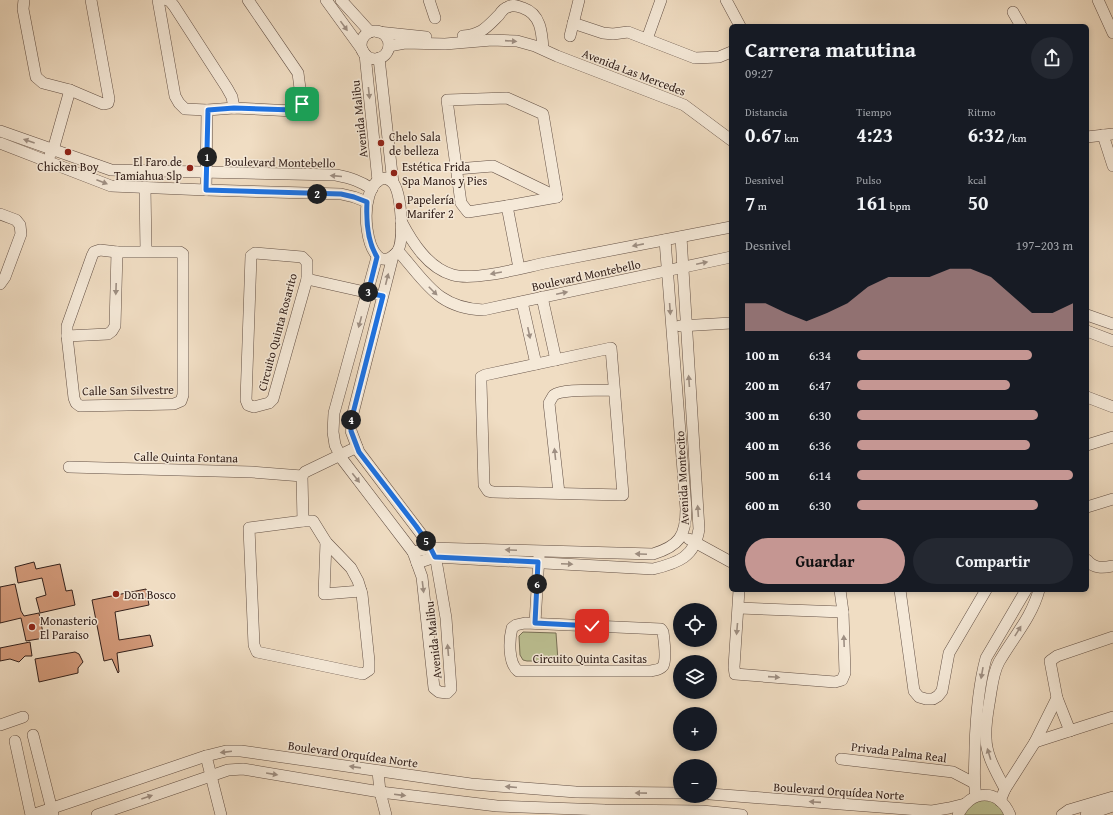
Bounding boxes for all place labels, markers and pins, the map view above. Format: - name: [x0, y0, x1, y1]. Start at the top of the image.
- pin: [285, 87, 319, 121]
- place label: Chelo Sala de belleza: [389, 128, 441, 159]
- marker: Chelo Sala de belleza: [376, 138, 386, 148]
- marker: Chicken Boy: [63, 147, 73, 157]
- pin: 1: [197, 147, 217, 167]
- place label: El Faro de Tamiahua Slp: [114, 153, 183, 184]
- place label: Chicken Boy: [37, 158, 99, 175]
- place label: Estética Frida Spa Manos y Pies: [402, 158, 487, 189]
- marker: El Faro de Tamiahua Slp: [185, 163, 195, 173]
- marker: Estética Frida Spa Manos y Pies: [389, 168, 399, 178]
- pin: 2: [307, 184, 327, 204]
- place label: Papelería Marifer 2: [407, 191, 455, 222]
- marker: Papelería Marifer 2: [394, 201, 404, 211]
- pin: 3: [358, 282, 378, 302]
- pin: 4: [341, 410, 361, 430]
- pin: 5: [416, 531, 436, 551]
- pin: 6: [527, 574, 547, 594]
- place label: Don Bosco: [124, 586, 176, 603]
- marker: Don Bosco: [111, 589, 121, 599]
- pin: [575, 609, 609, 643]
- place label: Monasterio El Paraiso: [40, 612, 97, 643]
- marker: Monasterio El Paraiso: [27, 622, 37, 632]

